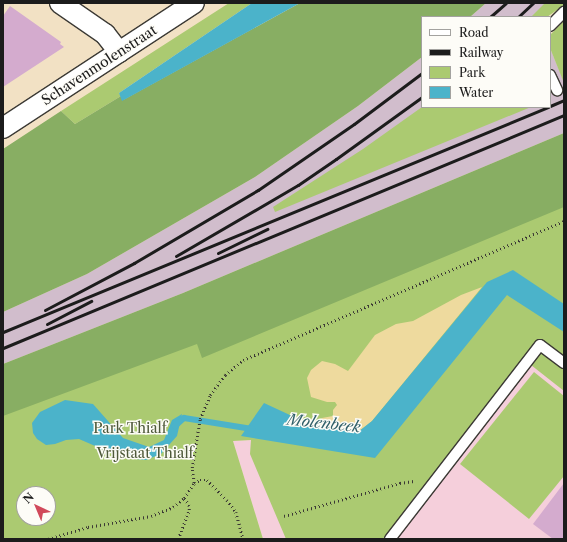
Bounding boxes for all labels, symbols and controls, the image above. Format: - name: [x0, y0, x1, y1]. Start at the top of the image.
- legend: [421, 16, 551, 108]
- street label: Schavenmolenstraat: [38, 21, 160, 109]
- text: Road: [459, 25, 489, 40]
- text: Railway: [459, 45, 504, 60]
- text: Park: [459, 65, 485, 80]
- text: Water: [459, 85, 493, 100]
- water label: Molenbeek: [286, 410, 362, 436]
- park label: Park Thialf: [93, 420, 167, 436]
- park label: Vrijstaat Thialf: [96, 445, 194, 461]
- north arrow: [16, 486, 56, 526]
- text: N: [20, 490, 37, 506]

